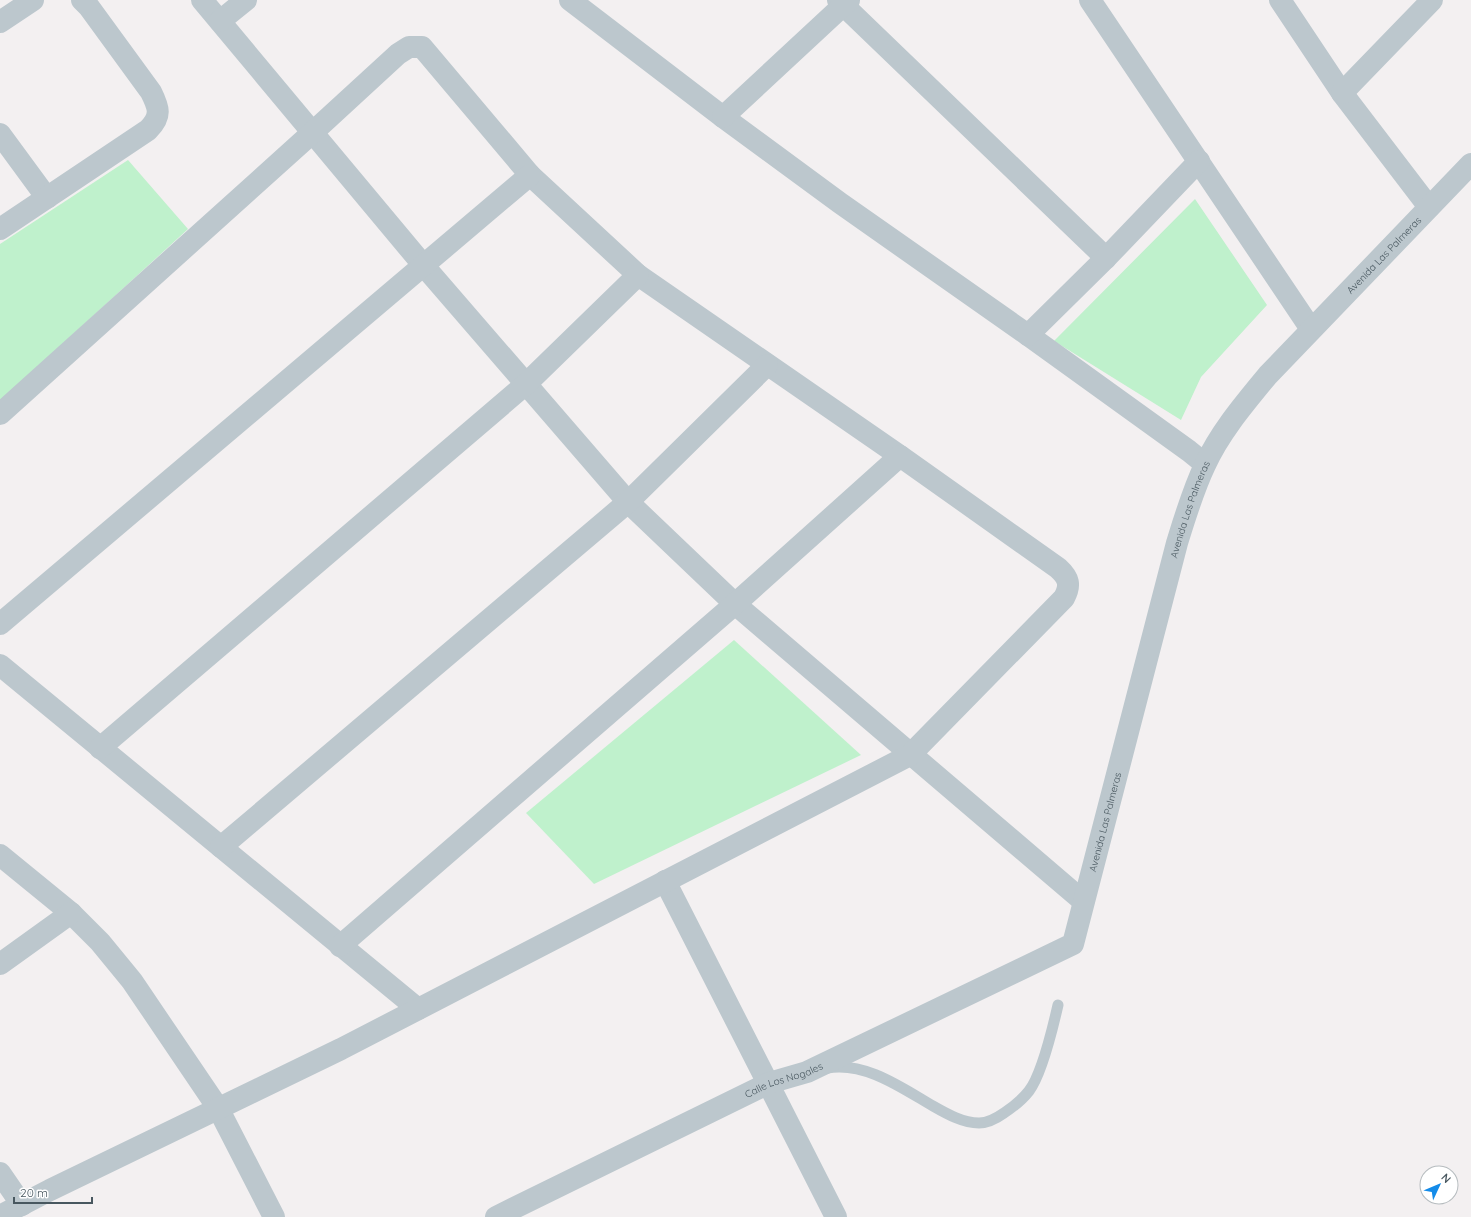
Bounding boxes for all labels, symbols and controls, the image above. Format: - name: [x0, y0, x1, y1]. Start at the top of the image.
- street label: Avenida Las Palmeras: [1344, 214, 1424, 297]
- street label: Avenida Las Palmeras: [1167, 459, 1213, 560]
- street label: Avenida Las Palmeras: [1086, 771, 1124, 873]
- street label: Calle Los Nogales: [743, 1059, 825, 1101]
- north arrow: [1419, 1165, 1459, 1205]
- text: N: [1438, 1170, 1454, 1186]
- scale bar: [14, 1179, 92, 1205]
- text: 20 m: [20, 1185, 48, 1200]

